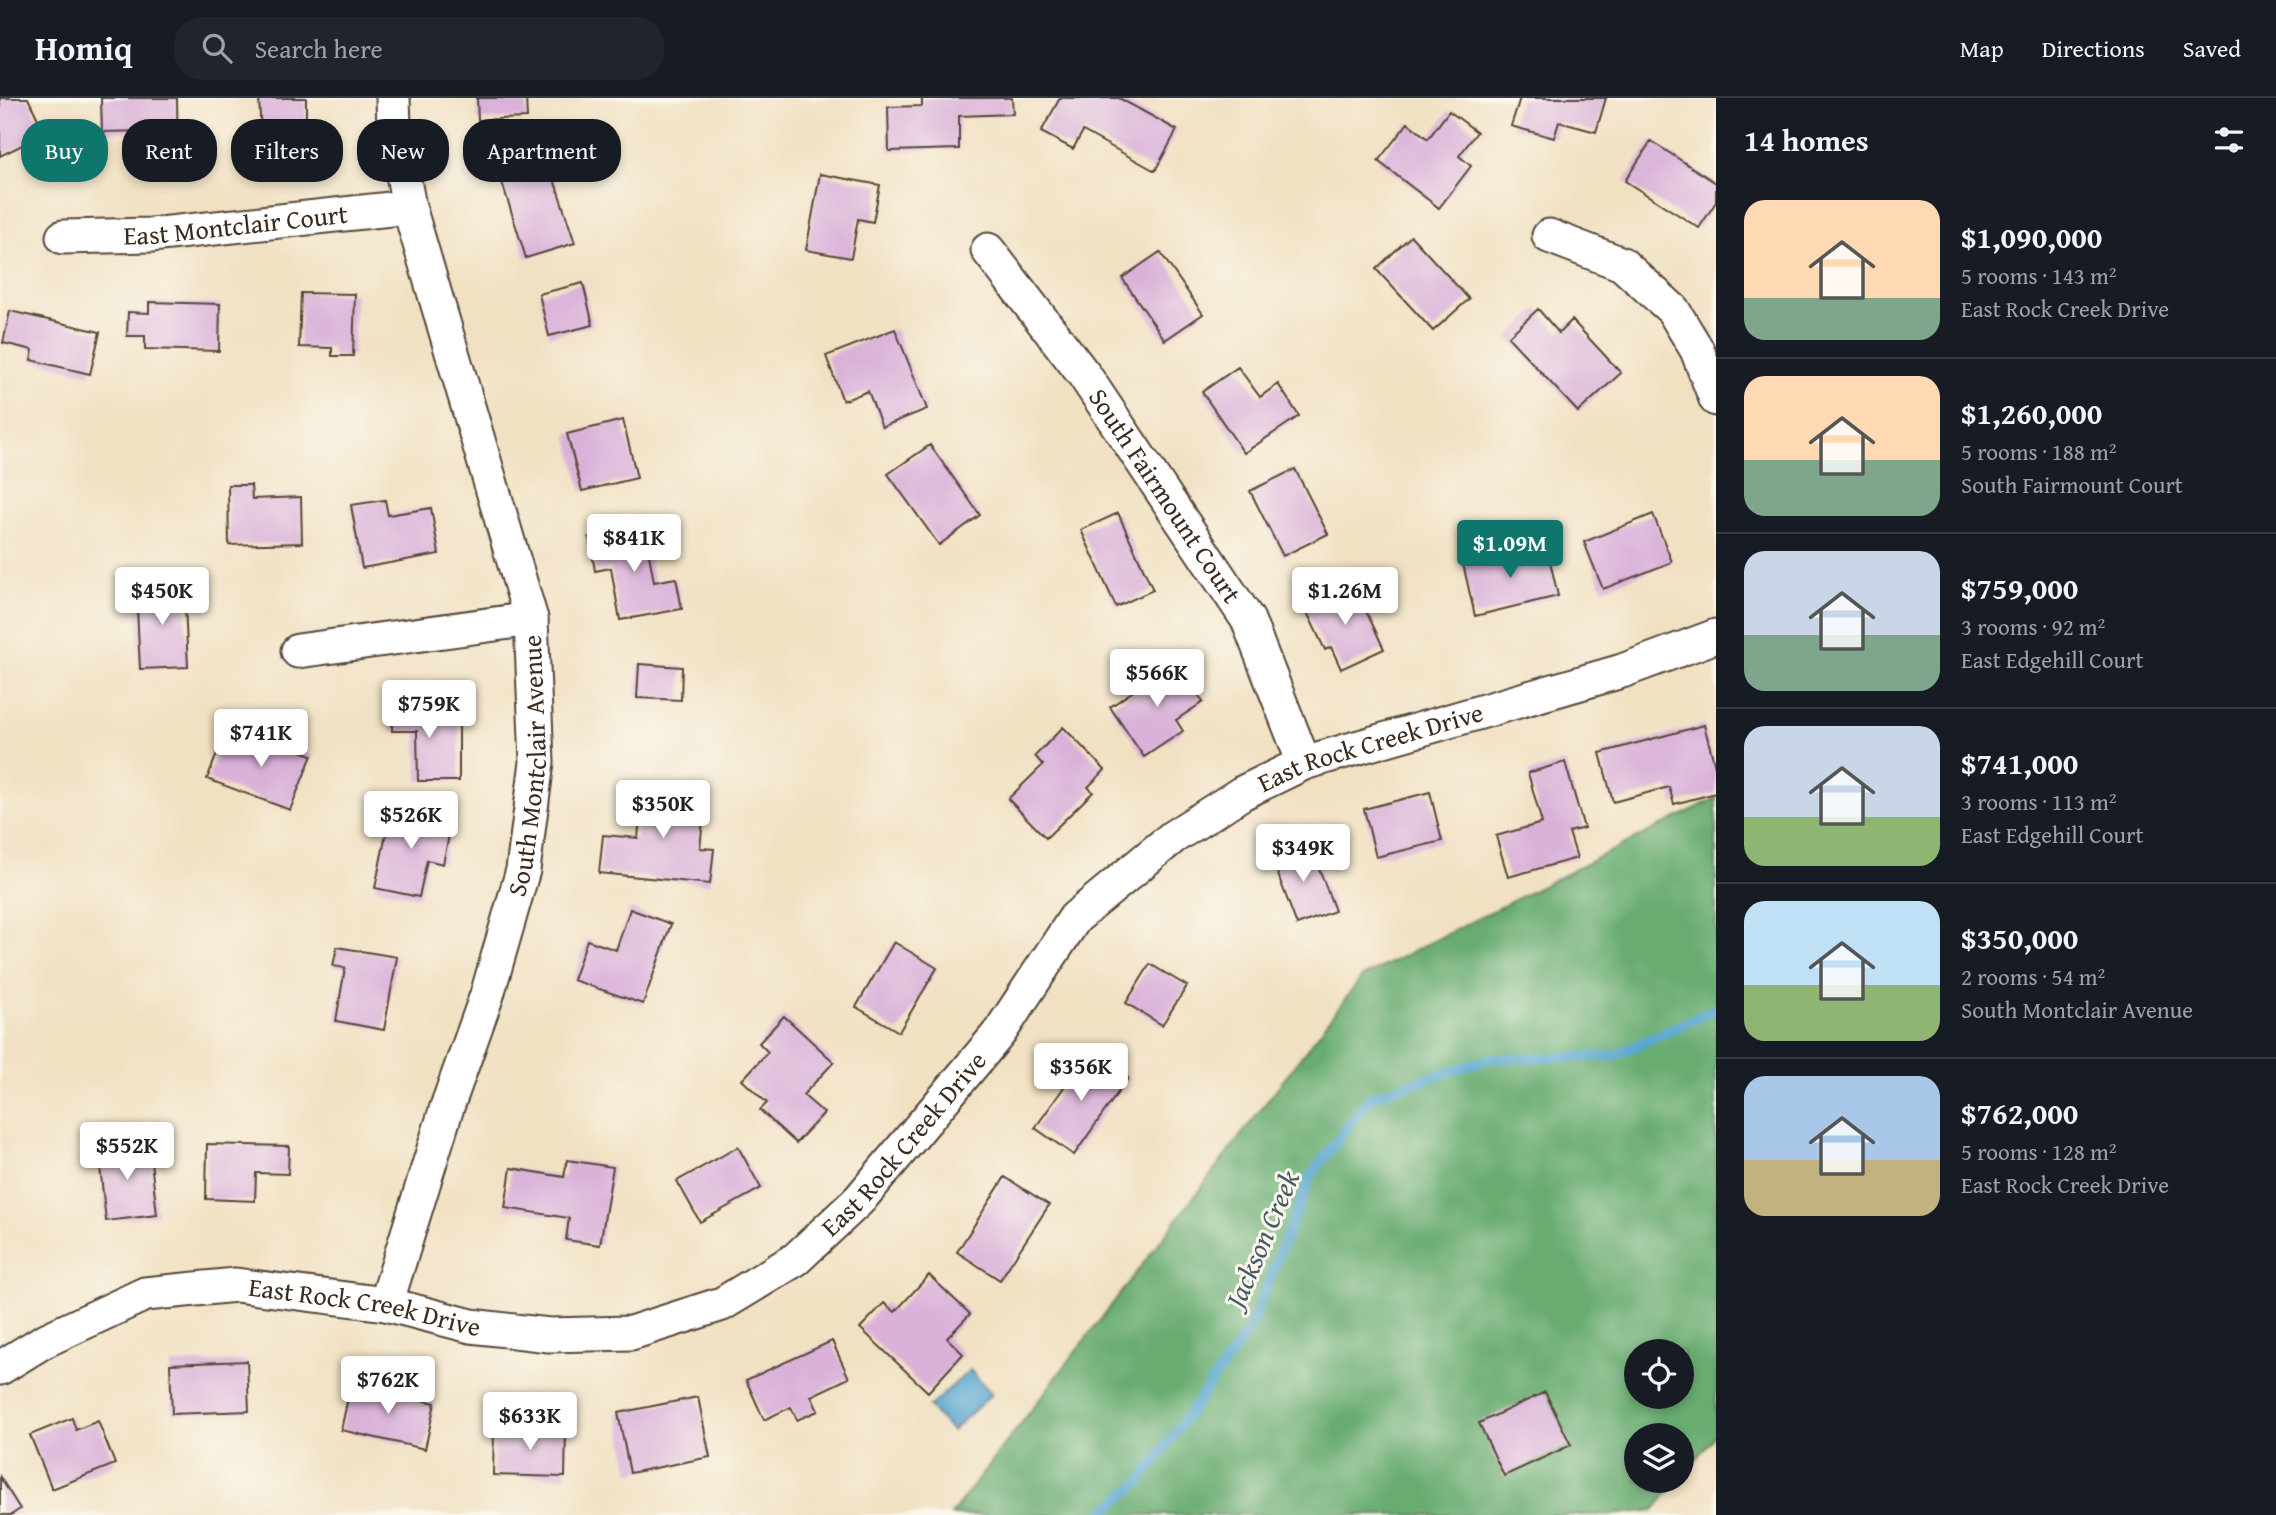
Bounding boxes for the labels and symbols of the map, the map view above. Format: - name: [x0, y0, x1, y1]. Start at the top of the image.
- street label: East Montclair Court: [123, 194, 349, 255]
- street label: South Fairmount Court: [1079, 380, 1251, 611]
- pin: $841K: [585, 514, 683, 574]
- pin: $1.09M: [1453, 520, 1567, 580]
- pin: $450K: [113, 568, 211, 627]
- pin: $1.26M: [1288, 568, 1402, 627]
- street label: South Montclair Avenue: [496, 634, 556, 901]
- pin: $566K: [1108, 650, 1206, 709]
- pin: $759K: [380, 680, 478, 740]
- street label: East Rock Creek Drive: [1251, 692, 1487, 802]
- pin: $741K: [212, 710, 310, 769]
- pin: $350K: [614, 780, 712, 840]
- pin: $526K: [362, 792, 460, 851]
- pin: $349K: [1254, 824, 1352, 884]
- street label: East Rock Creek Drive: [812, 1042, 995, 1245]
- pin: $356K: [1032, 1044, 1130, 1103]
- pin: $552K: [78, 1122, 176, 1182]
- water label: Jackson Creek: [1213, 1164, 1309, 1317]
- street label: East Rock Creek Drive: [246, 1267, 482, 1346]
- pin: $762K: [339, 1356, 437, 1416]
- pin: $633K: [481, 1392, 579, 1452]

